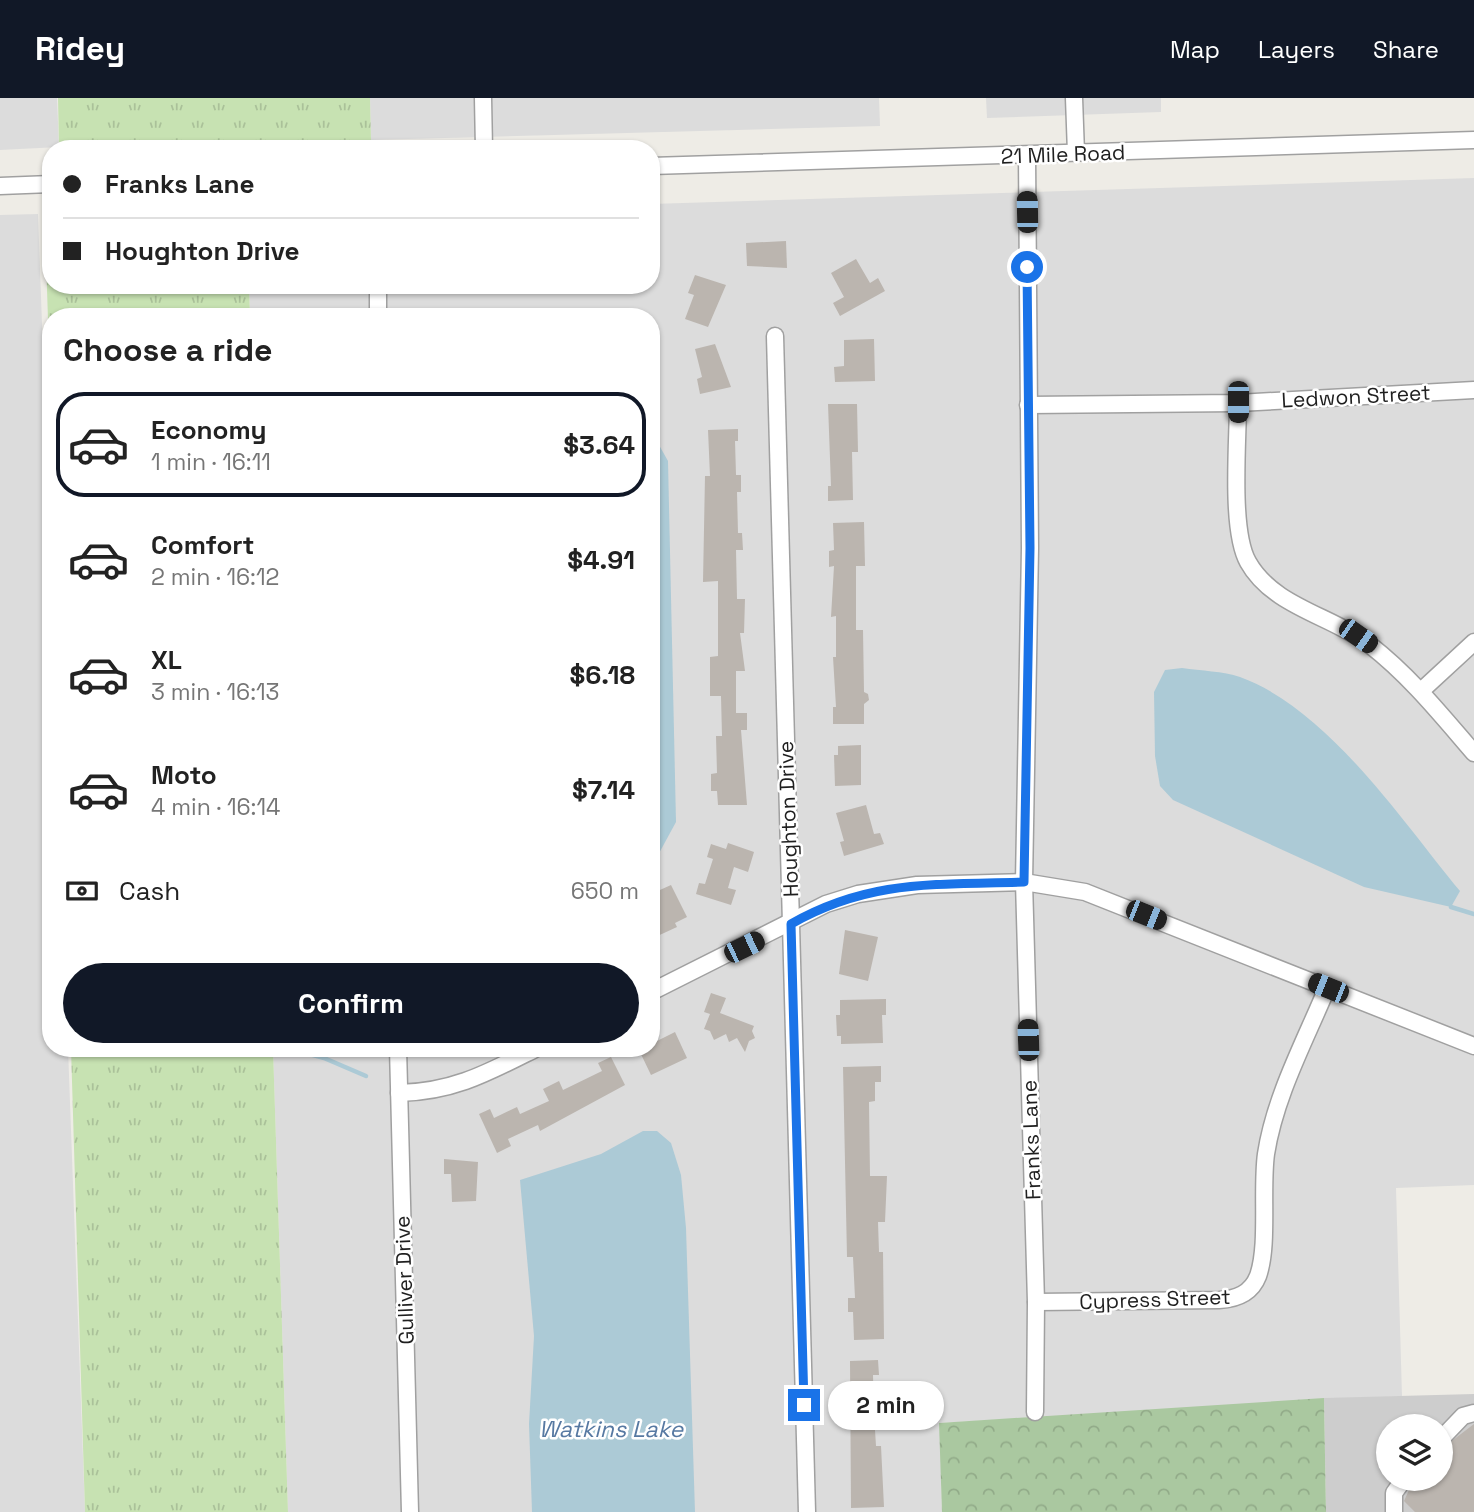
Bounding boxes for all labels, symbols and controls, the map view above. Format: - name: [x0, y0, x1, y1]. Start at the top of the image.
- text: Ridey: [35, 28, 125, 70]
- text: Map: [1170, 34, 1220, 65]
- text: Layers: [1258, 34, 1335, 65]
- text: Share: [1373, 34, 1439, 65]
- street label: 21 Mile Road: [1000, 138, 1126, 170]
- text: Franks Lane: [105, 167, 255, 201]
- car: [1017, 191, 1038, 233]
- text: Houghton Drive: [105, 234, 300, 268]
- route start: [1011, 251, 1043, 283]
- text: Choose a ride: [63, 330, 273, 370]
- street label: Ledwon Street: [1281, 379, 1431, 413]
- car: [1228, 381, 1249, 423]
- icon: car: [67, 413, 130, 476]
- text: Economy: [151, 413, 267, 447]
- text: $3.64: [563, 428, 635, 462]
- text: 1 min · 16:11: [151, 447, 271, 477]
- icon: car: [67, 528, 130, 591]
- text: Comfort: [151, 528, 254, 562]
- text: $4.91: [567, 543, 635, 577]
- text: 2 min · 16:12: [151, 562, 279, 592]
- car: [1335, 615, 1382, 657]
- icon: car: [67, 643, 130, 706]
- text: XL: [151, 643, 182, 677]
- text: $6.18: [569, 658, 635, 692]
- text: 3 min · 16:13: [151, 677, 279, 707]
- street label: Houghton Drive: [772, 740, 804, 898]
- icon: car: [67, 758, 130, 821]
- text: Moto: [151, 758, 217, 792]
- text: $7.14: [572, 773, 635, 807]
- text: 4 min · 16:14: [151, 792, 280, 822]
- icon: cash: [63, 872, 101, 910]
- text: Cash: [119, 874, 180, 908]
- text: 650 m: [571, 876, 639, 906]
- car: [1123, 897, 1170, 933]
- car: [721, 928, 768, 966]
- button: Confirm: [63, 963, 639, 1043]
- car: [1305, 970, 1352, 1006]
- car: [1017, 1019, 1040, 1061]
- street label: Franks Lane: [1015, 1079, 1047, 1201]
- street label: Gulliver Drive: [388, 1215, 420, 1345]
- street label: Cypress Street: [1079, 1283, 1231, 1315]
- callout: 2 min: [828, 1380, 944, 1430]
- route end: [788, 1389, 820, 1421]
- text: 2 min: [856, 1390, 916, 1420]
- water label: Watkins Lake: [539, 1414, 685, 1444]
- map controls: [1376, 1414, 1453, 1491]
- button: layers: [1376, 1414, 1453, 1491]

